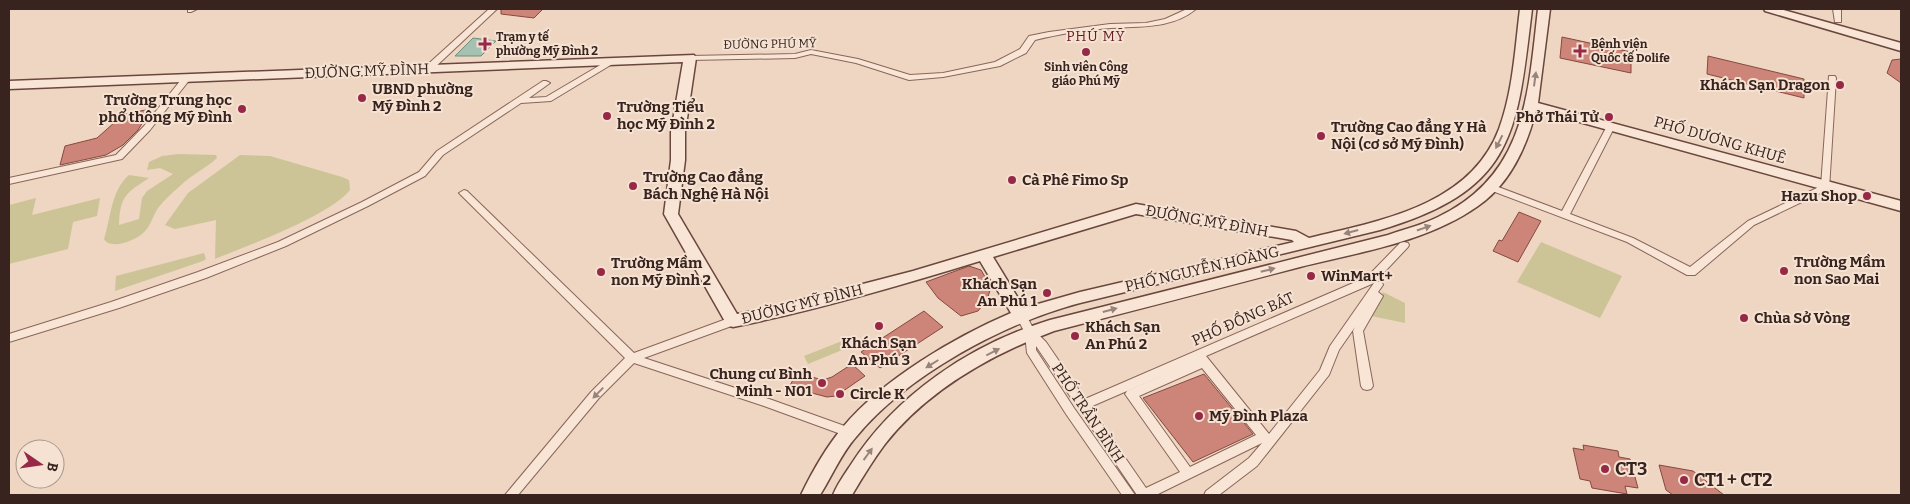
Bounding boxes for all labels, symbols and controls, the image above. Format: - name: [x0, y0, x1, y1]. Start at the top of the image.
- district label: PHÚ MỸ: [1066, 27, 1126, 45]
- place label: Trạm y tế phường Mỹ Đình 2: [496, 29, 598, 58]
- street label: ĐƯỜNG PHÚ MỸ: [723, 35, 817, 52]
- marker: Trạm y tế phường Mỹ Đình 2: [478, 37, 492, 51]
- place label: Bệnh viện Quốc tế Dolife: [1591, 37, 1670, 65]
- marker: Bệnh viện Quốc tế Dolife: [1573, 44, 1587, 58]
- marker: Sinh viên Công giáo Phú Mỹ: [1080, 46, 1092, 58]
- street label: ĐƯỜNG MỸ ĐÌNH: [304, 60, 430, 82]
- place label: Sinh viên Công giáo Phú Mỹ: [1044, 60, 1128, 88]
- one-way arrow: [1531, 71, 1539, 87]
- place label: Khách Sạn Dragon: [1700, 76, 1830, 94]
- marker: Khách Sạn Dragon: [1834, 79, 1846, 91]
- place label: UBND phường Mỹ Đình 2: [372, 80, 473, 115]
- place label: Trường Trung học phổ thông Mỹ Đình: [99, 91, 233, 126]
- marker: UBND phường Mỹ Đình 2: [356, 92, 368, 104]
- place label: Trường Tiểu học Mỹ Đình 2: [617, 98, 715, 133]
- marker: Trường Trung học phổ thông Mỹ Đình: [236, 103, 248, 115]
- place label: Phở Thái Tử: [1516, 108, 1599, 126]
- marker: Trường Tiểu học Mỹ Đình 2: [601, 110, 613, 122]
- marker: Phở Thái Tử: [1603, 111, 1615, 123]
- street label: PHỐ DƯƠNG KHUÊ: [1652, 111, 1789, 167]
- place label: Trường Cao đẳng Y Hà Nội (cơ sở Mỹ Đình): [1331, 118, 1487, 153]
- marker: Trường Cao đẳng Y Hà Nội (cơ sở Mỹ Đình): [1315, 130, 1327, 142]
- one-way arrow: [1495, 134, 1503, 149]
- place label: Trường Cao đẳng Bách Nghệ Hà Nội: [643, 168, 769, 203]
- place label: Cà Phê Fimo Sp: [1022, 171, 1128, 189]
- marker: Cà Phê Fimo Sp: [1006, 174, 1018, 186]
- marker: Trường Cao đẳng Bách Nghệ Hà Nội: [627, 180, 639, 192]
- place label: Hazu Shop: [1781, 187, 1857, 205]
- marker: Hazu Shop: [1861, 190, 1873, 202]
- street label: ĐƯỜNG MỸ ĐÌNH: [1144, 201, 1270, 241]
- one-way arrow: [1417, 223, 1432, 231]
- one-way arrow: [1344, 229, 1359, 237]
- street label: PHỐ NGUYỄN HOÀNG: [1123, 241, 1281, 296]
- place label: Trường Mầm non Sao Mai: [1794, 253, 1886, 288]
- place label: Trường Mầm non Mỹ Đình 2: [611, 254, 711, 289]
- one-way arrow: [1260, 265, 1275, 273]
- marker: Trường Mầm non Sao Mai: [1778, 265, 1790, 277]
- marker: Trường Mầm non Mỹ Đình 2: [595, 266, 607, 278]
- place label: WinMart+: [1321, 267, 1393, 285]
- marker: WinMart+: [1305, 270, 1317, 282]
- place label: Khách Sạn An Phú 1: [962, 275, 1038, 310]
- street label: ĐƯỜNG MỸ ĐÌNH: [739, 280, 865, 328]
- marker: Khách Sạn An Phú 1: [1041, 287, 1053, 299]
- street label: PHỐ ĐỒNG BÁT: [1188, 287, 1297, 350]
- one-way arrow: [1103, 306, 1118, 314]
- place label: Chùa Sở Vòng: [1754, 309, 1851, 327]
- marker: Chùa Sở Vòng: [1738, 312, 1750, 324]
- place label: Khách Sạn An Phú 2: [1085, 318, 1161, 353]
- marker: Khách Sạn An Phú 3: [873, 320, 885, 332]
- marker: Khách Sạn An Phú 2: [1069, 330, 1081, 342]
- place label: Khách Sạn An Phú 3: [841, 334, 917, 369]
- one-way arrow: [985, 348, 1000, 356]
- one-way arrow: [925, 359, 939, 368]
- street label: PHỐ TRẦN BÌNH: [1048, 359, 1130, 466]
- place label: Chung cư Bình Minh - N01: [709, 365, 813, 400]
- marker: Chung cư Bình Minh - N01: [816, 377, 828, 389]
- place label: Circle K: [850, 385, 905, 403]
- one-way arrow: [592, 386, 604, 398]
- marker: Circle K: [834, 388, 846, 400]
- place label: Mỹ Đình Plaza: [1209, 407, 1308, 425]
- marker: Mỹ Đình Plaza: [1193, 410, 1205, 422]
- north arrow: [15, 439, 65, 489]
- one-way arrow: [863, 447, 873, 461]
- place label: CT3: [1615, 458, 1647, 480]
- text: B: [43, 460, 61, 473]
- marker: CT3: [1599, 463, 1611, 475]
- place label: CT1 + CT2: [1694, 469, 1772, 491]
- marker: CT1 + CT2: [1678, 474, 1690, 486]

